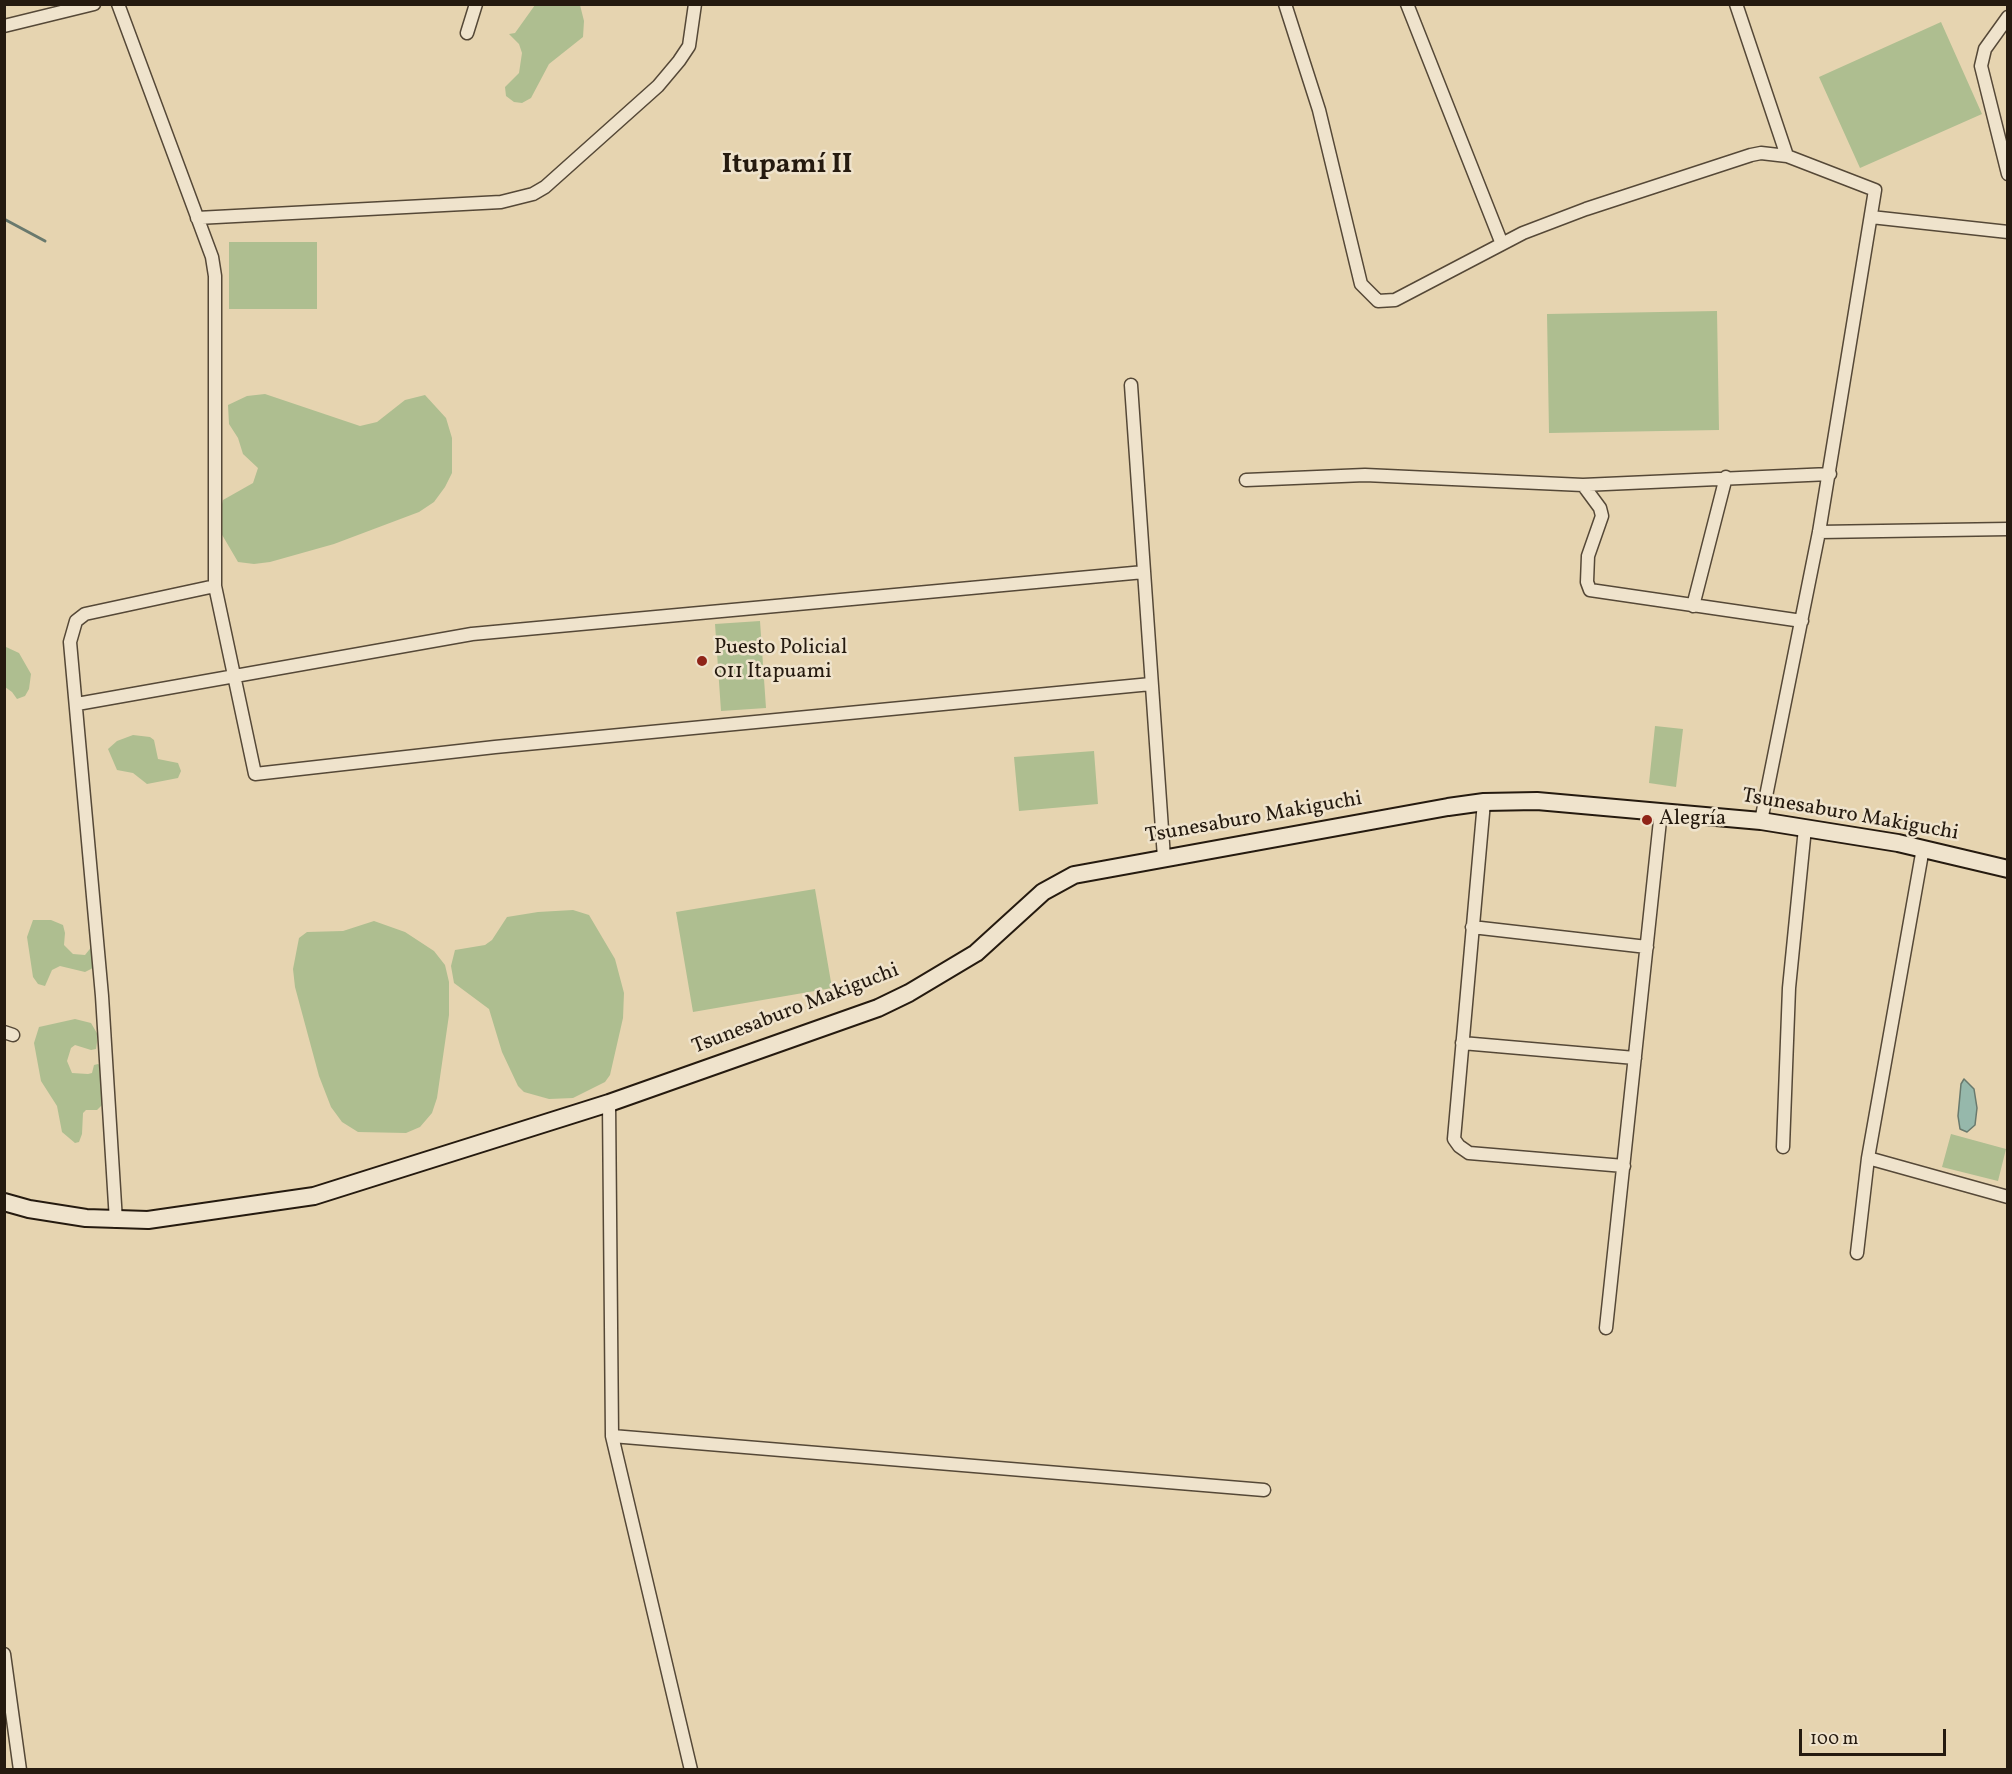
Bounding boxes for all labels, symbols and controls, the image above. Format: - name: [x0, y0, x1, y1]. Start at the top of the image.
- district label: Itupamí II: [722, 151, 852, 183]
- place label: Puesto Policial 011 Itapuami: [714, 636, 847, 686]
- marker: Puesto Policial 011 Itapuami: [695, 654, 709, 668]
- street label: Tsunesaburo Makiguchi: [1740, 785, 1960, 847]
- street label: Tsunesaburo Makiguchi: [1144, 788, 1364, 850]
- place label: Alegría: [1659, 807, 1726, 833]
- marker: Alegría: [1640, 813, 1654, 827]
- street label: Tsunesaburo Makiguchi: [689, 959, 903, 1061]
- scale bar: [1802, 1717, 1949, 1755]
- text: 100 m: [1810, 1727, 1859, 1752]

